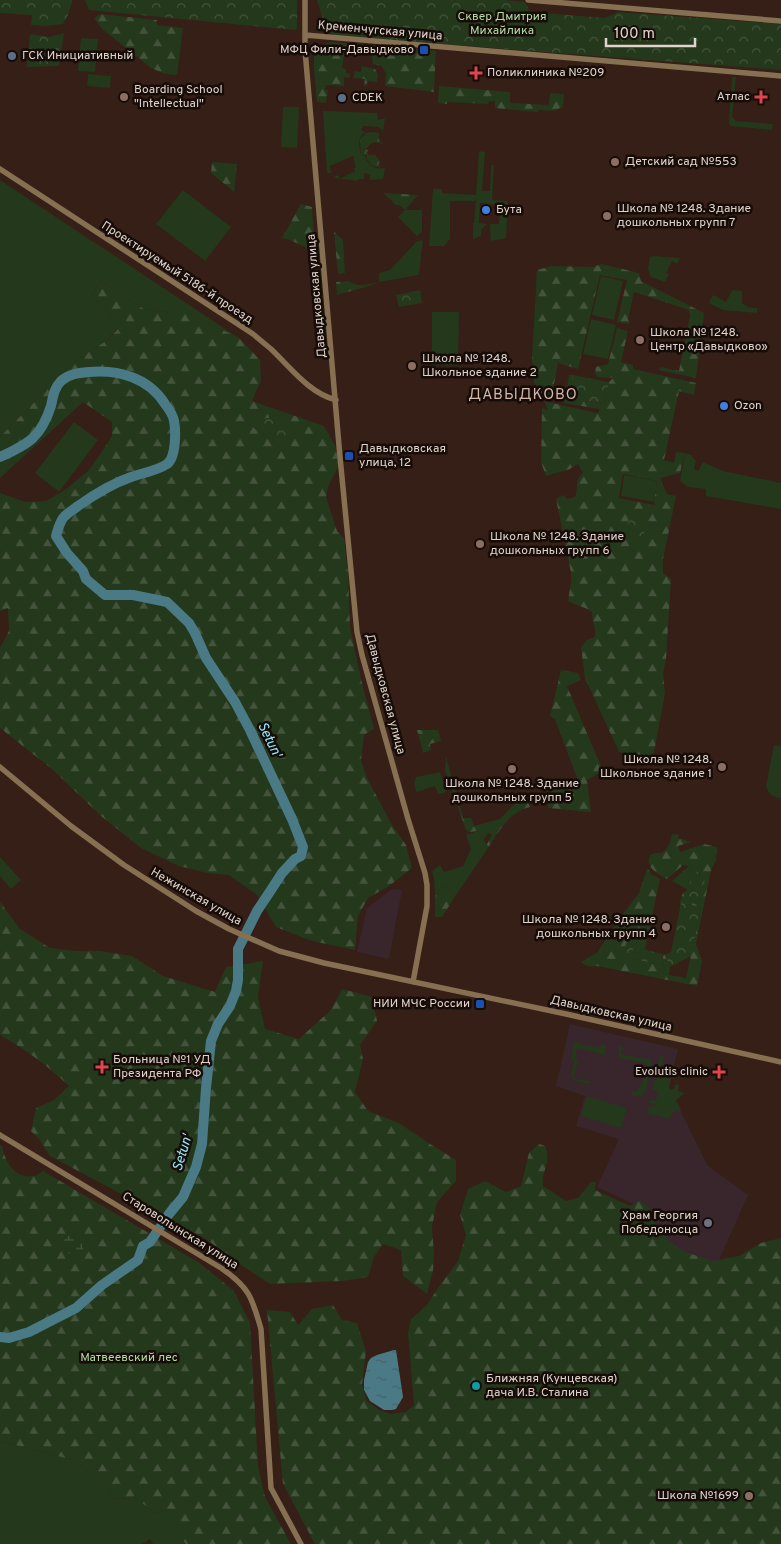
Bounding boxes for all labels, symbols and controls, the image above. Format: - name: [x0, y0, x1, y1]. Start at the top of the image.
- park label: Сквер Дмитрия Михайлика: [457, 9, 547, 39]
- scale bar: [606, 15, 695, 47]
- street label: Кременчугская улица: [317, 18, 443, 44]
- text: 100 m: [614, 25, 655, 44]
- place label: МФЦ Фили-Давыдково: [280, 42, 414, 58]
- marker: МФЦ Фили-Давыдково: [418, 44, 430, 56]
- place label: ГСК Инициативный: [22, 48, 133, 64]
- marker: ГСК Инициативный: [6, 50, 18, 62]
- place label: Поликлиника №209: [487, 65, 604, 81]
- marker: Поликлиника №209: [469, 66, 483, 80]
- place label: Boarding School "Intellectual": [134, 82, 223, 112]
- place label: Атлас: [717, 89, 750, 105]
- place label: CDEK: [352, 90, 383, 106]
- marker: Атлас: [754, 90, 768, 104]
- marker: Boarding School "Intellectual": [118, 91, 130, 103]
- marker: CDEK: [336, 92, 348, 104]
- place label: Детский сад №553: [625, 154, 737, 170]
- marker: Детский сад №553: [609, 156, 621, 168]
- place label: Школа № 1248. Здание дошкольных групп 7: [617, 201, 751, 231]
- place label: Бута: [496, 202, 522, 218]
- marker: Бута: [480, 204, 492, 216]
- marker: Школа № 1248. Здание дошкольных групп 7: [601, 210, 613, 222]
- street label: Проектируемый 5186-й проезд: [98, 218, 256, 328]
- street label: Давыдковская улица: [304, 233, 330, 359]
- place label: Школа № 1248. Центр «Давыдково»: [650, 325, 768, 355]
- marker: Школа № 1248. Центр «Давыдково»: [634, 334, 646, 346]
- place label: Школа № 1248. Школьное здание 2: [422, 351, 537, 381]
- marker: Школа № 1248. Школьное здание 2: [406, 360, 418, 372]
- district label: ДАВЫДКОВО: [468, 386, 578, 405]
- place label: Ozon: [734, 398, 762, 414]
- marker: Ozon: [718, 400, 730, 412]
- place label: Давыдковская улица, 12: [359, 441, 446, 471]
- marker: Давыдковская улица, 12: [343, 450, 355, 462]
- place label: Школа № 1248. Здание дошкольных групп 6: [490, 529, 624, 559]
- marker: Школа № 1248. Здание дошкольных групп 6: [474, 538, 486, 550]
- street label: Давыдковская улица: [361, 632, 409, 756]
- water label: Setun': [253, 719, 285, 761]
- place label: Школа № 1248. Школьное здание 1: [600, 752, 712, 782]
- marker: Школа № 1248. Школьное здание 1: [716, 761, 728, 773]
- marker: Школа № 1248. Здание дошкольных групп 5: [506, 763, 518, 775]
- place label: Школа № 1248. Здание дошкольных групп 5: [445, 776, 579, 806]
- street label: Нежинская улица: [148, 864, 244, 930]
- place label: Школа № 1248. Здание дошкольных групп 4: [522, 912, 656, 942]
- marker: Школа № 1248. Здание дошкольных групп 4: [660, 921, 672, 933]
- street label: Давыдковская улица: [549, 992, 673, 1036]
- place label: НИИ МЧС России: [373, 996, 470, 1012]
- marker: НИИ МЧС России: [474, 998, 486, 1010]
- place label: Больница №1 УД Президента РФ: [113, 1052, 211, 1082]
- marker: Больница №1 УД Президента РФ: [95, 1060, 109, 1074]
- place label: Evolutis clinic: [635, 1064, 708, 1080]
- marker: Evolutis clinic: [712, 1065, 726, 1079]
- water label: Setun': [169, 1132, 197, 1173]
- street label: Староволынская улица: [119, 1189, 241, 1273]
- place label: Храм Георгия Победоносца: [621, 1208, 698, 1238]
- marker: Храм Георгия Победоносца: [702, 1217, 714, 1229]
- park label: Матвеевский лес: [80, 1350, 178, 1366]
- place label: Ближняя (Кунцевская) дача И.В. Сталина: [486, 1371, 617, 1401]
- marker: Ближняя (Кунцевская) дача И.В. Сталина: [470, 1380, 482, 1392]
- place label: Школа №1699: [657, 1488, 739, 1504]
- marker: Школа №1699: [743, 1490, 755, 1502]

